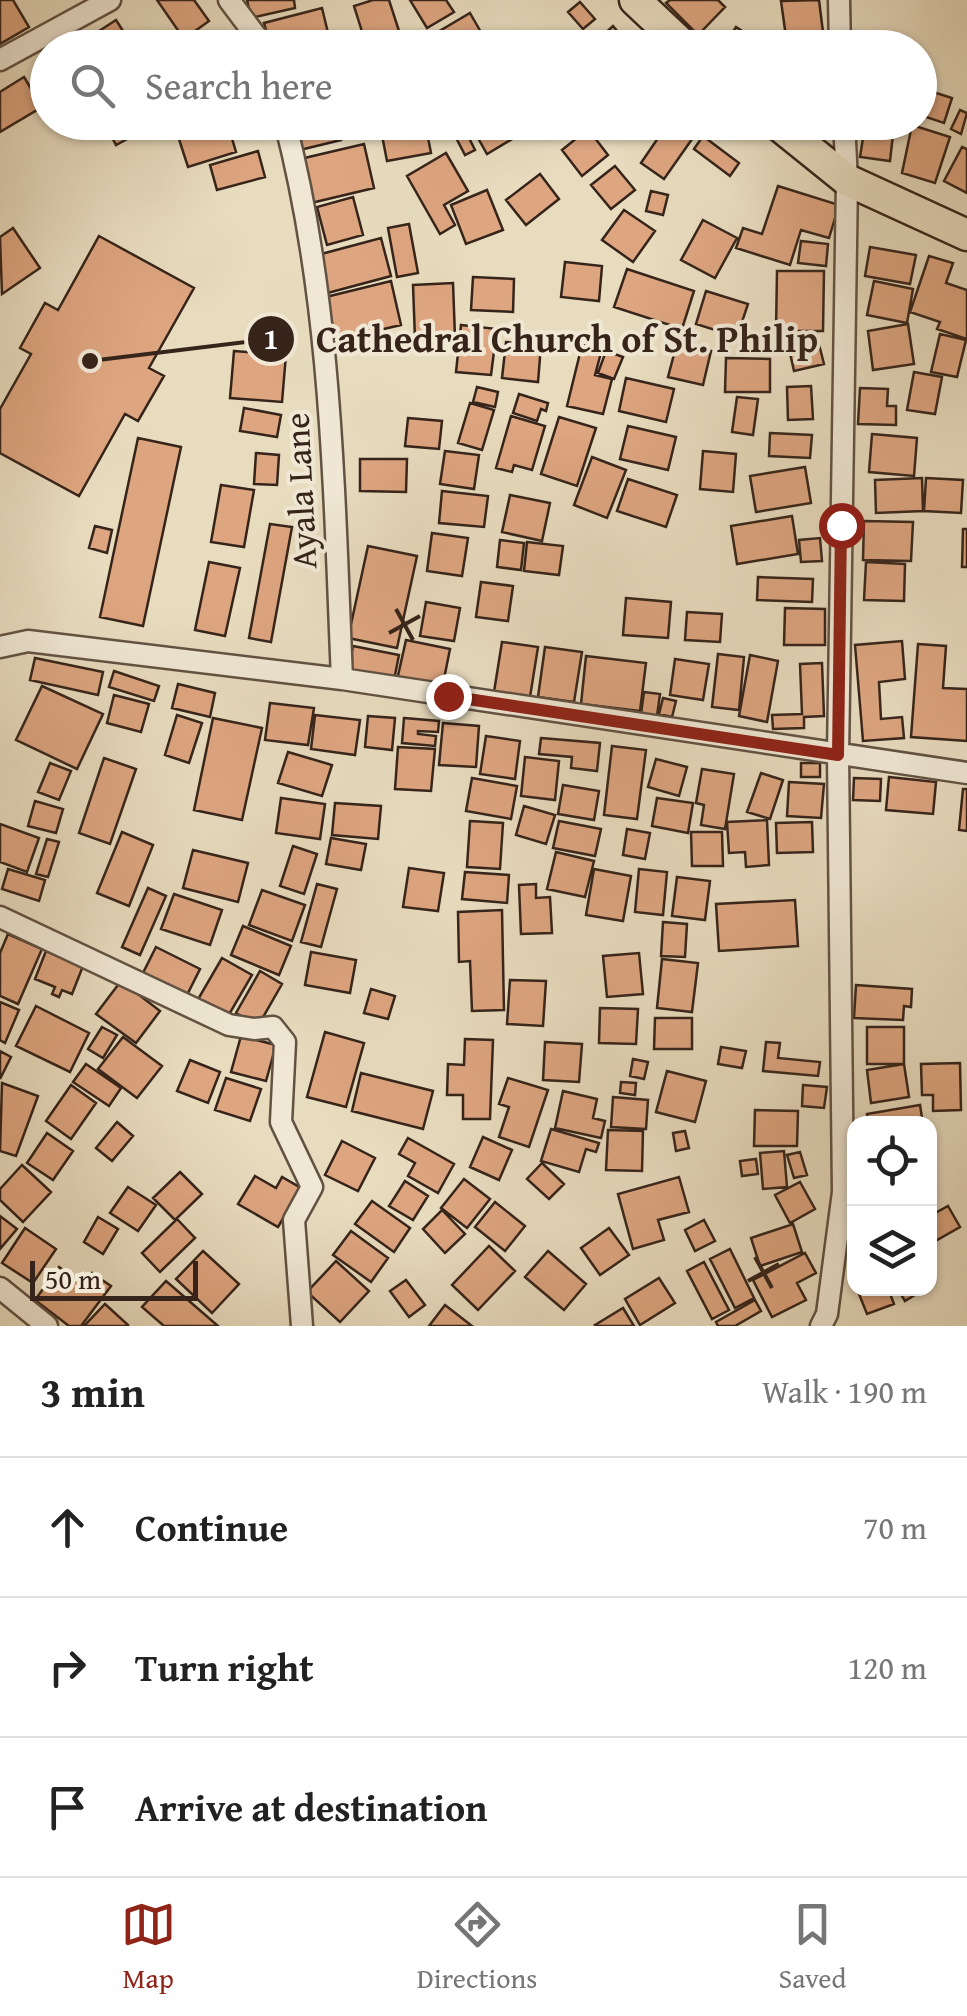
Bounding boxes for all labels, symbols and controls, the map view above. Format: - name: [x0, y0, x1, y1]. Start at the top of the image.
- search box: [30, 30, 937, 140]
- text: Search here: [145, 57, 333, 113]
- icon: search: [65, 58, 120, 113]
- callout: Cathedral Church of St. Philip: [246, 305, 838, 373]
- text: Cathedral Church of St. Philip: [316, 310, 818, 366]
- text: 1: [263, 316, 279, 360]
- street label: Ayala Lane: [270, 411, 330, 571]
- route start: [819, 503, 865, 549]
- route end: [426, 674, 472, 720]
- map controls: [847, 1116, 937, 1296]
- button: locate: [847, 1116, 937, 1206]
- button: layers: [847, 1206, 937, 1296]
- scale bar: [30, 1256, 198, 1300]
- text: 50 m: [45, 1258, 101, 1299]
- text: 3 min: [40, 1361, 145, 1422]
- text: Walk · 190 m: [762, 1368, 927, 1415]
- text: Continue: [135, 1499, 288, 1555]
- icon: ahead: [40, 1500, 95, 1555]
- text: 70 m: [863, 1504, 927, 1551]
- text: Turn right: [135, 1639, 314, 1695]
- icon: right: [40, 1640, 95, 1695]
- text: 120 m: [848, 1644, 927, 1691]
- text: Arrive at destination: [135, 1779, 488, 1835]
- icon: arrive: [40, 1780, 95, 1835]
- tab: Map: [121, 1897, 176, 1998]
- tab: Directions: [417, 1897, 537, 1998]
- tab: Saved: [779, 1897, 846, 1998]

